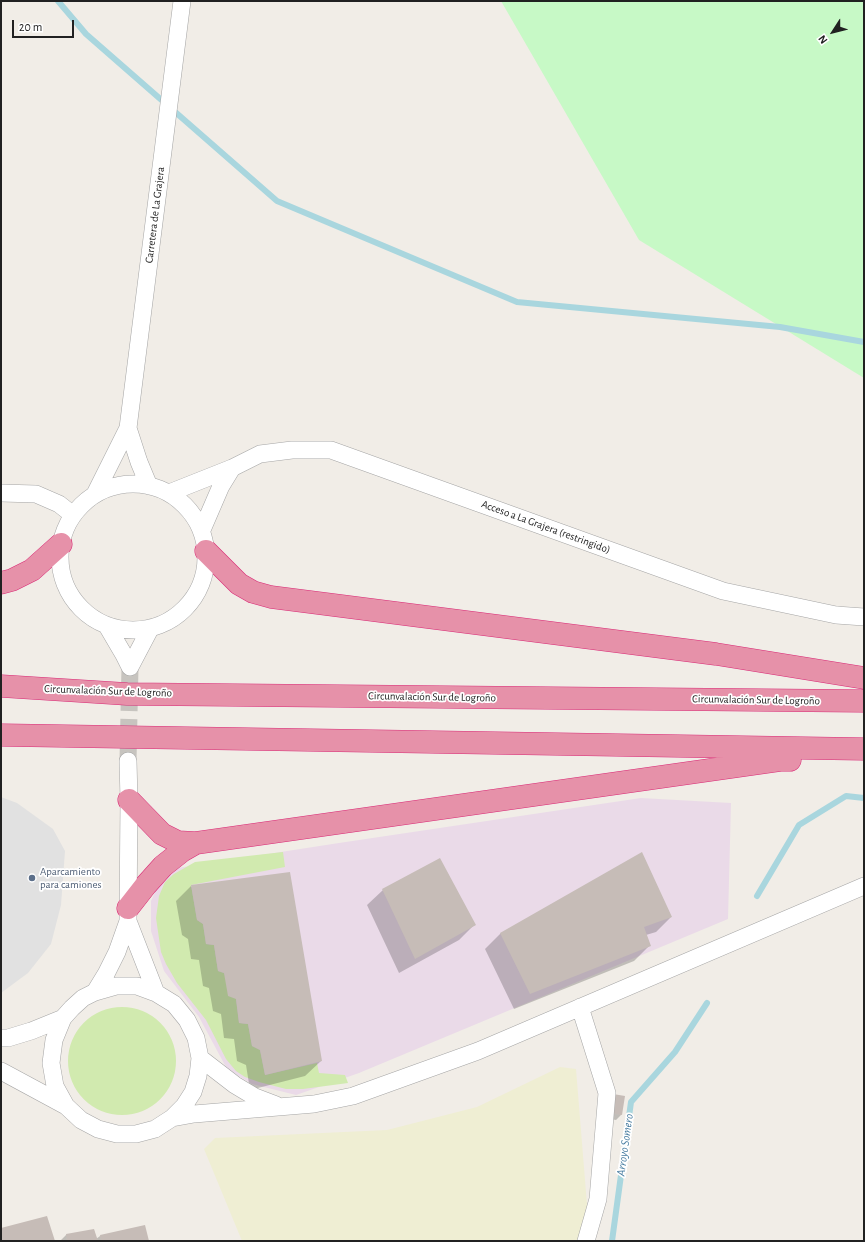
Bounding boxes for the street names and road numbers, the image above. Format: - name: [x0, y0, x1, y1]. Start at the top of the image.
- street label: Carretera de La Grajera: [143, 166, 167, 264]
- street label: Acceso a La Grajera (restringido): [480, 497, 612, 557]
- street label: Circunvalación Sur de Logroño: [44, 682, 172, 700]
- street label: Circunvalación Sur de Logroño: [368, 689, 496, 705]
- street label: Circunvalación Sur de Logroño: [692, 692, 820, 708]

